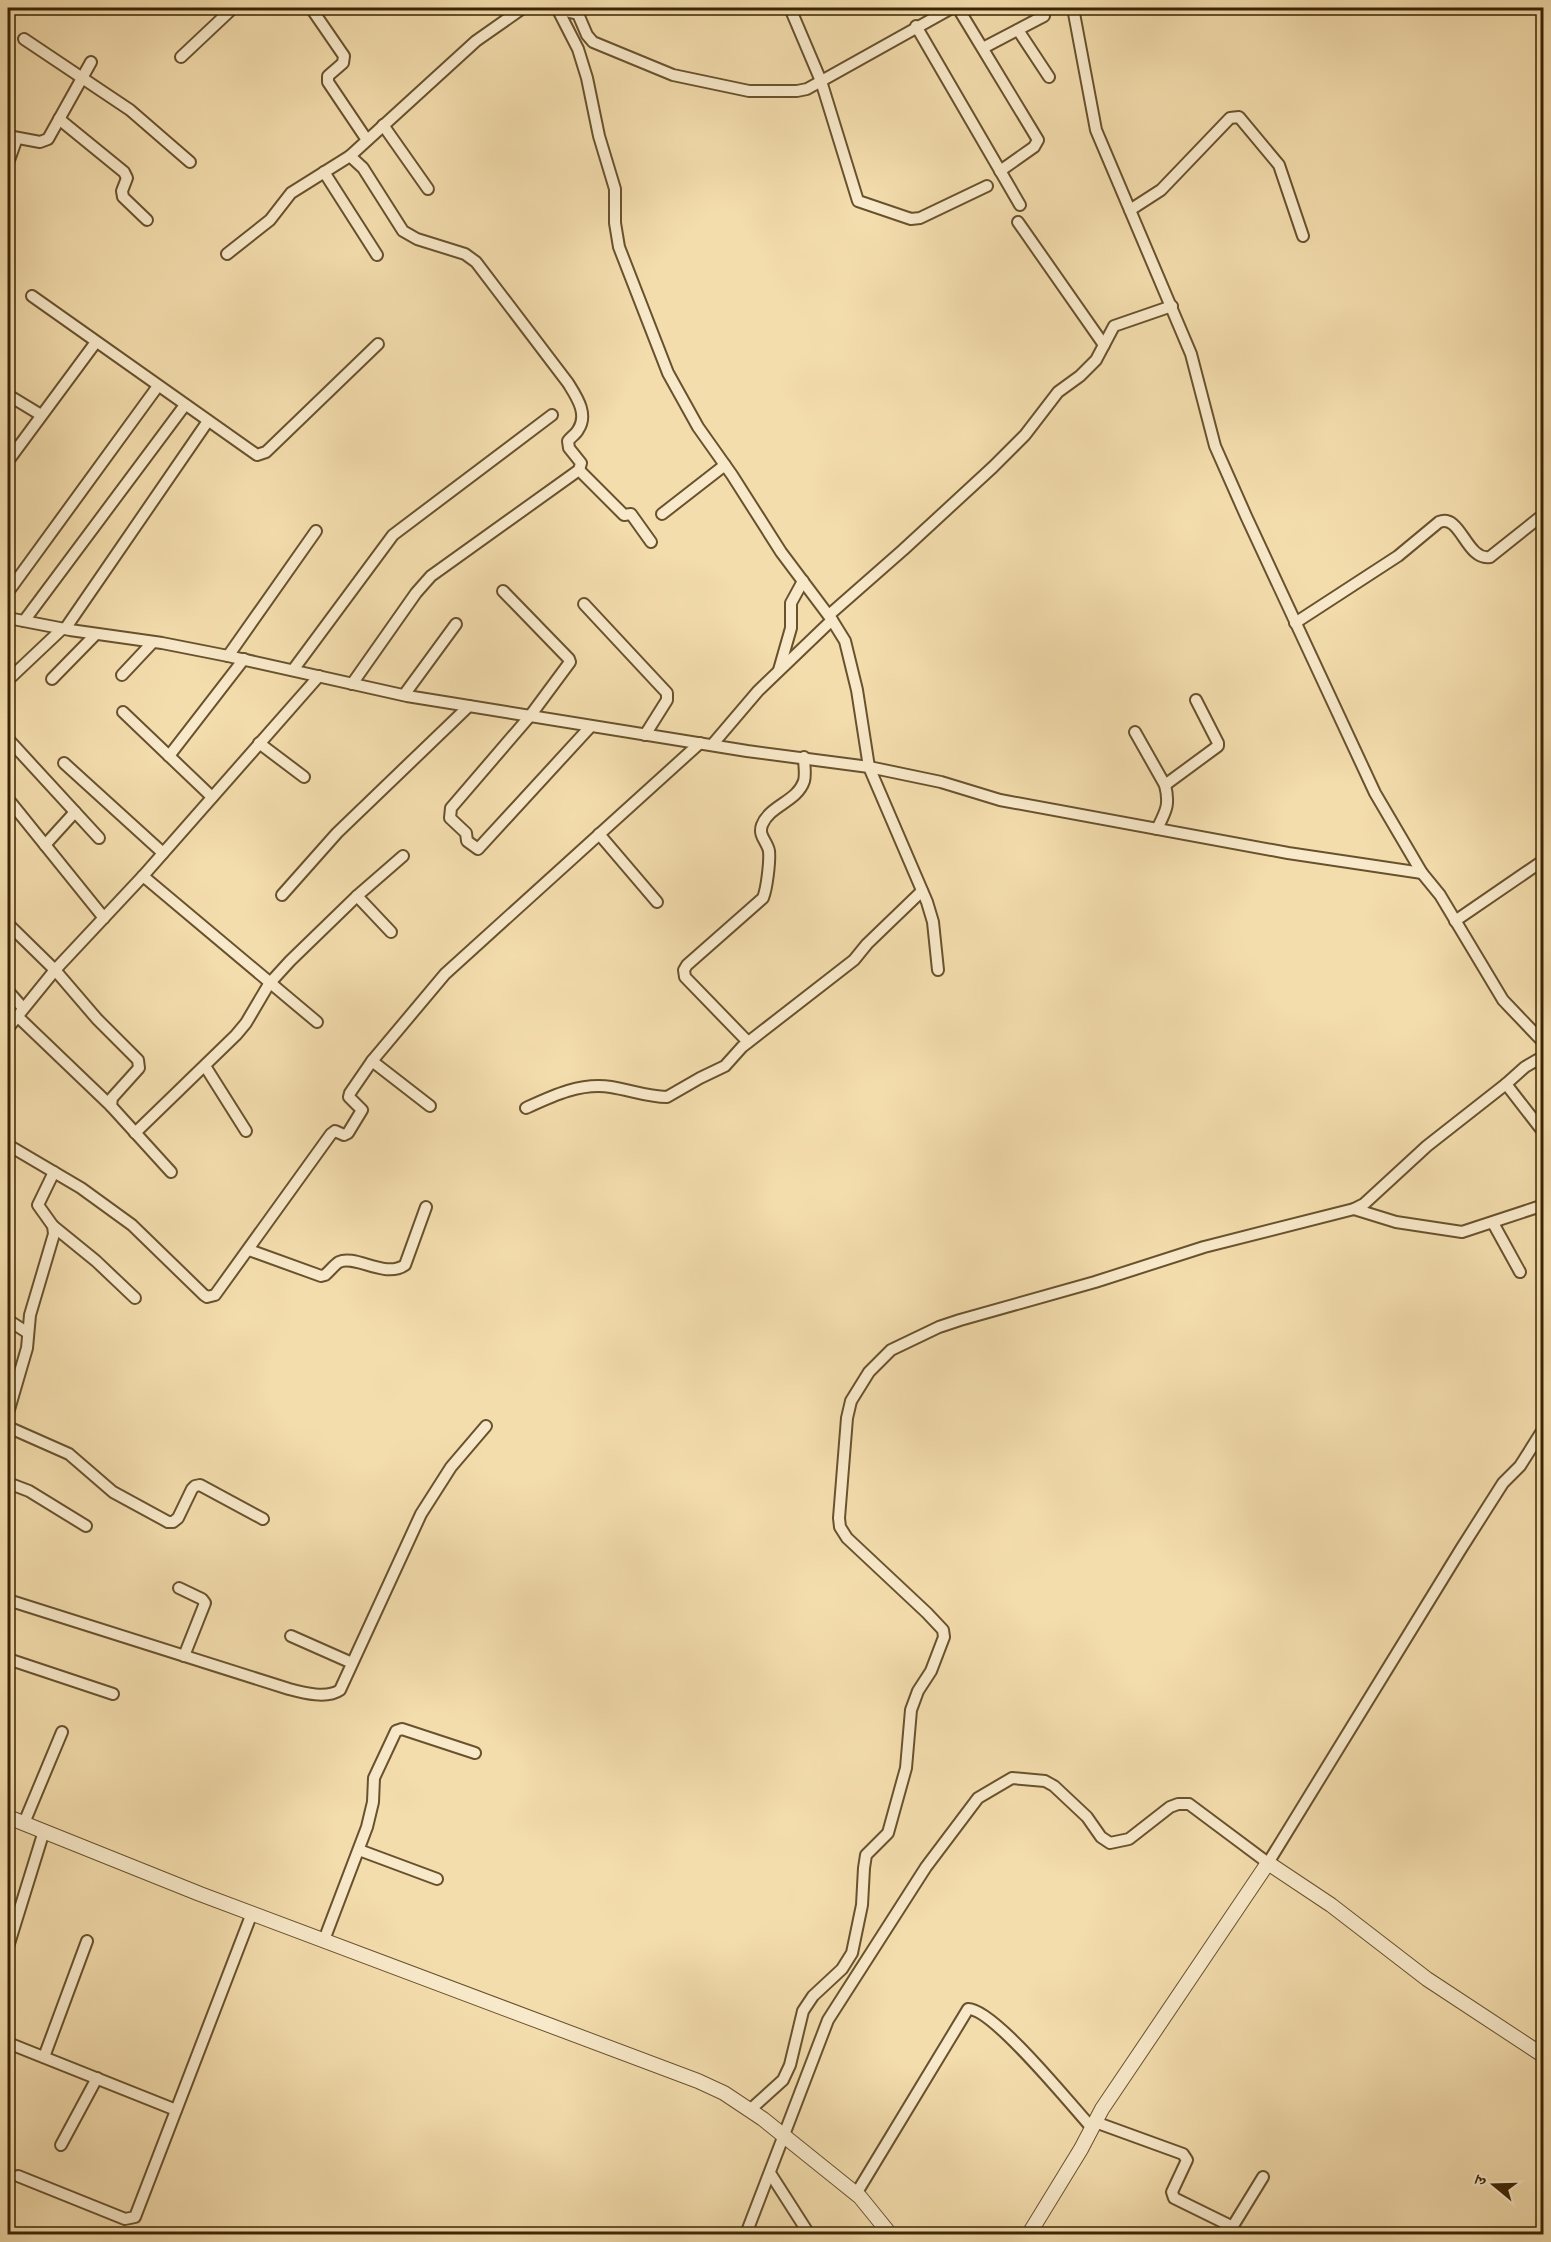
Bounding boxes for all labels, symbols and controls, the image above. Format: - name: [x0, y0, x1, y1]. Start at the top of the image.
- north arrow: [1464, 2155, 1524, 2215]
- text: उ: [1472, 2173, 1491, 2188]

